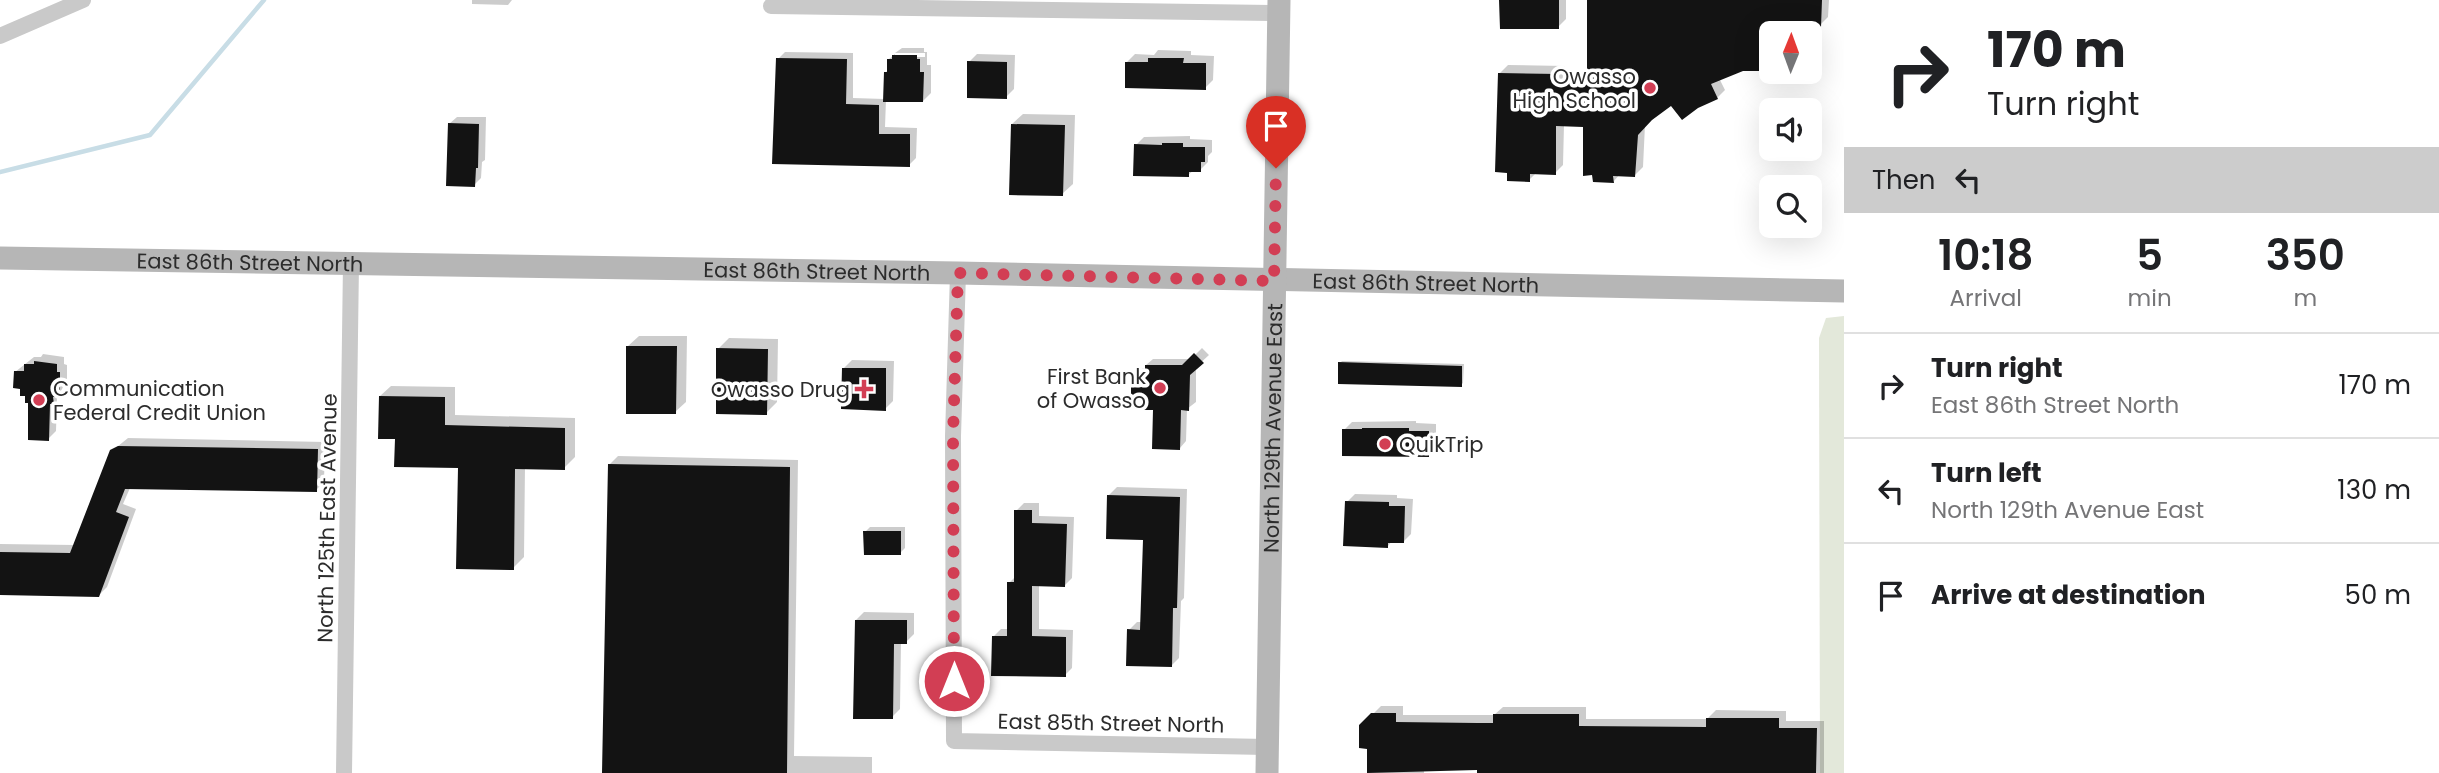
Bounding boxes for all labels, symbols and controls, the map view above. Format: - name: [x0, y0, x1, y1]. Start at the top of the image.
- text: 170 m: [1987, 16, 2126, 84]
- north arrow: [1759, 21, 1822, 84]
- map controls: [1759, 21, 1822, 238]
- icon: right: [1872, 28, 1963, 119]
- place label: Owasso High School: [1512, 62, 1636, 115]
- marker: Owasso High School: [1642, 80, 1658, 96]
- text: Turn right: [1987, 81, 2139, 126]
- pin: [1246, 96, 1306, 168]
- button: sound: [1759, 98, 1822, 161]
- icon: arrive: [1257, 107, 1295, 145]
- icon: left: [1949, 161, 1987, 199]
- text: Then: [1872, 162, 1935, 198]
- button: search: [1759, 175, 1822, 238]
- text: 10:18: [1938, 226, 2034, 285]
- text: 5: [2136, 226, 2163, 285]
- text: 350: [2266, 226, 2345, 285]
- street label: East 86th Street North: [136, 246, 364, 278]
- street label: East 86th Street North: [703, 255, 931, 287]
- street label: East 86th Street North: [1312, 266, 1539, 299]
- text: Arrival: [1950, 282, 2022, 314]
- text: min: [2128, 282, 2172, 314]
- text: m: [2293, 282, 2317, 314]
- street label: North 129th Avenue East: [1256, 303, 1289, 553]
- text: Turn right: [1931, 350, 2063, 386]
- place label: First Bank of Owasso: [1037, 362, 1146, 415]
- icon: right: [1872, 367, 1910, 405]
- text: 170 m: [2338, 367, 2411, 403]
- place label: Communication Federal Credit Union: [53, 374, 266, 427]
- place label: Owasso Drug: [711, 375, 850, 404]
- marker: First Bank of Owasso: [1152, 380, 1168, 396]
- marker: Owasso Drug: [856, 381, 872, 397]
- text: East 86th Street North: [1931, 389, 2179, 421]
- marker: Communication Federal Credit Union: [31, 392, 47, 408]
- street label: North 125th East Avenue: [310, 393, 344, 643]
- place label: QuikTrip: [1399, 430, 1484, 459]
- marker: QuikTrip: [1377, 436, 1393, 452]
- text: Turn left: [1931, 455, 2042, 491]
- icon: left: [1872, 472, 1910, 510]
- text: 130 m: [2337, 472, 2411, 508]
- text: North 129th Avenue East: [1931, 494, 2204, 526]
- icon: arrive: [1872, 577, 1910, 615]
- text: Arrive at destination: [1931, 577, 2206, 613]
- text: 50 m: [2345, 577, 2411, 613]
- position arrow: [917, 644, 991, 718]
- street label: East 85th Street North: [997, 707, 1225, 739]

